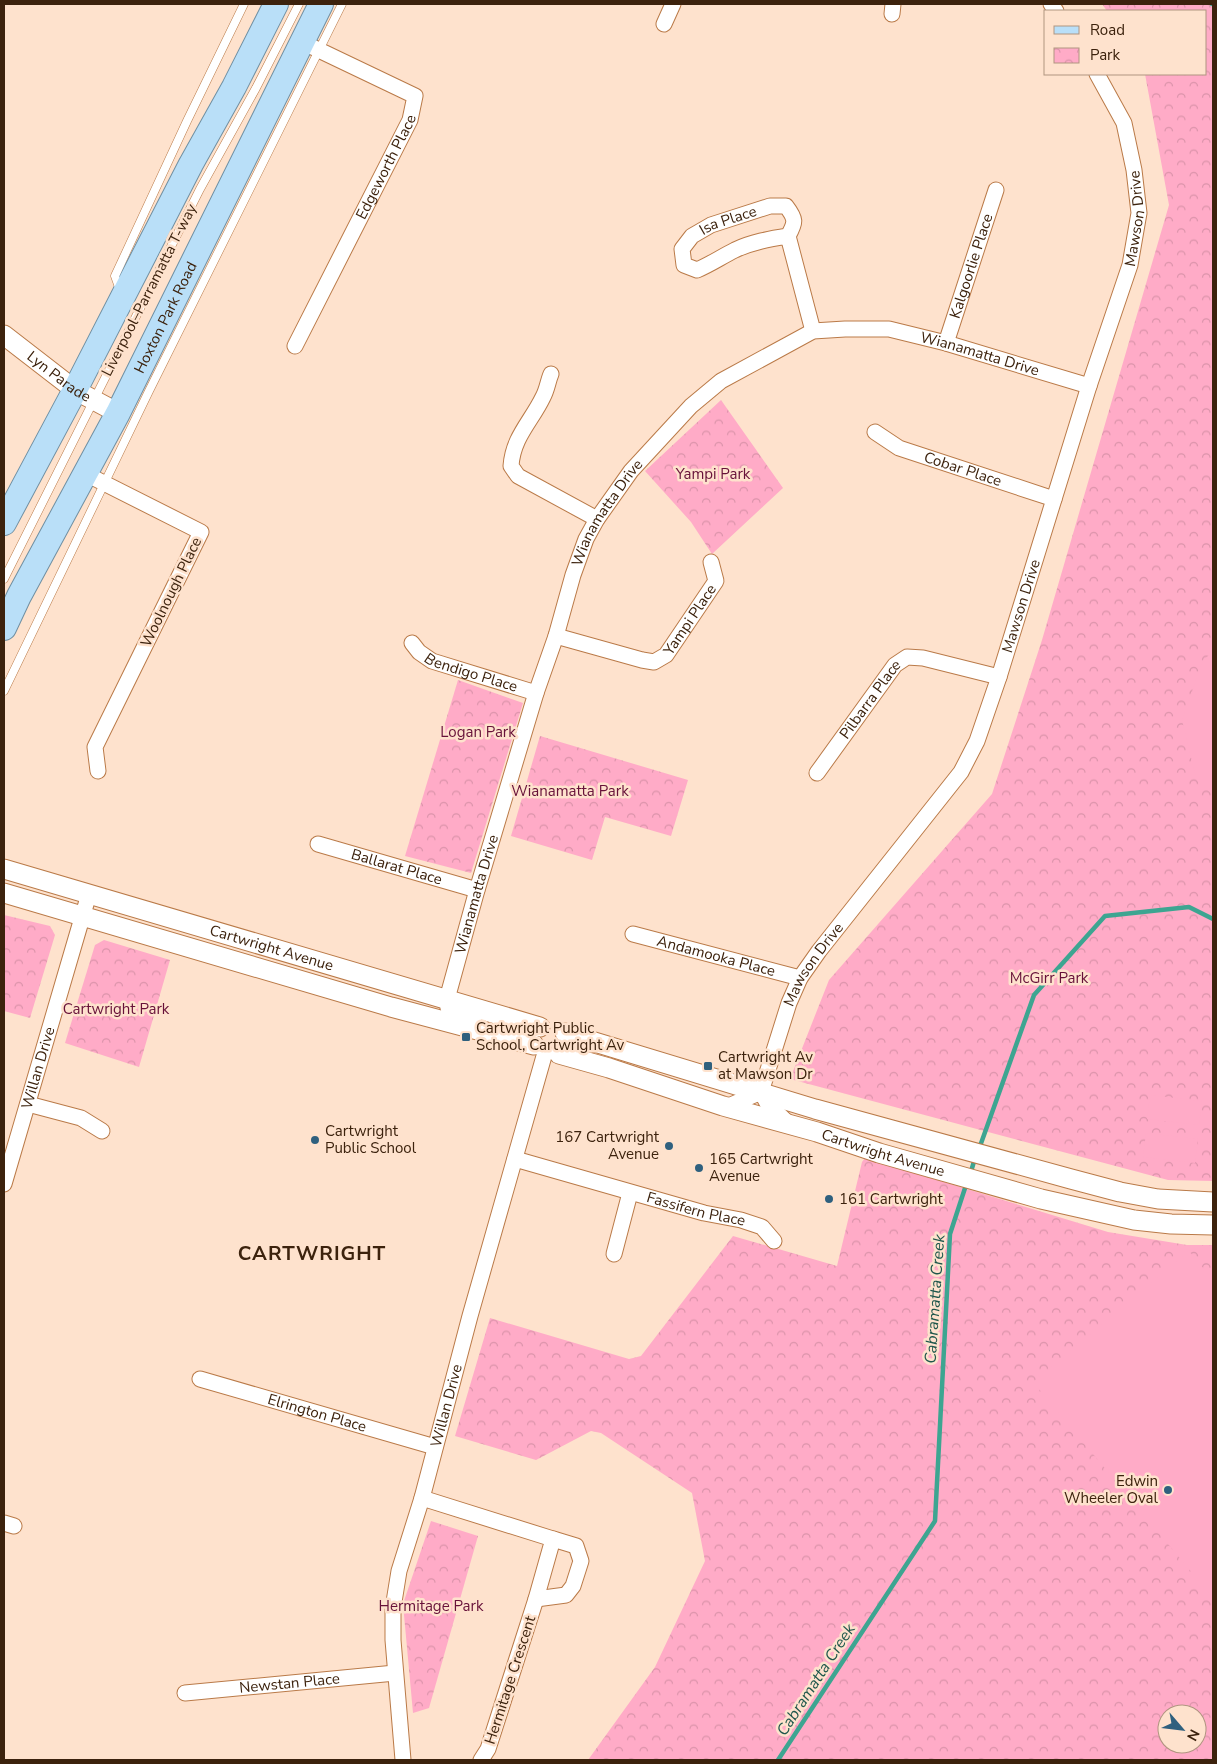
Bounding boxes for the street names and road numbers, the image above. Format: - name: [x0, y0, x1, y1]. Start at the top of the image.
- street label: Edgeworth Place: [351, 113, 421, 223]
- street label: Mawson Drive: [1120, 170, 1149, 268]
- street label: Liverpool–Parramatta T-way: [97, 200, 201, 380]
- street label: Isa Place: [695, 201, 759, 240]
- street label: Kalgoorlie Place: [945, 211, 998, 321]
- street label: Hoxton Park Road: [129, 258, 202, 377]
- street label: Wianamatta Drive: [918, 327, 1042, 381]
- street label: Lyn Parade: [23, 346, 94, 407]
- street label: Cobar Place: [921, 447, 1004, 491]
- street label: Wianamatta Drive: [567, 455, 647, 569]
- street label: Woolnough Place: [136, 534, 206, 650]
- street label: Mawson Drive: [997, 557, 1045, 655]
- street label: Yampi Place: [658, 580, 721, 660]
- street label: Bendigo Place: [420, 649, 520, 697]
- street label: Pilbarra Place: [835, 654, 904, 743]
- street label: Wianamatta Drive: [450, 832, 503, 956]
- street label: Ballarat Place: [349, 844, 445, 889]
- street label: Mawson Drive: [779, 918, 848, 1009]
- street label: Cartwright Avenue: [207, 920, 336, 976]
- street label: Andamooka Place: [655, 931, 778, 981]
- street label: Willan Drive: [17, 1024, 60, 1111]
- street label: Cartwright Avenue: [819, 1124, 947, 1181]
- street label: Fassifern Place: [644, 1187, 748, 1231]
- street label: Willan Drive: [426, 1362, 467, 1449]
- street label: Elrington Place: [265, 1389, 369, 1437]
- street label: Hermitage Crescent: [480, 1612, 540, 1747]
- street label: Newstan Place: [238, 1668, 341, 1698]

